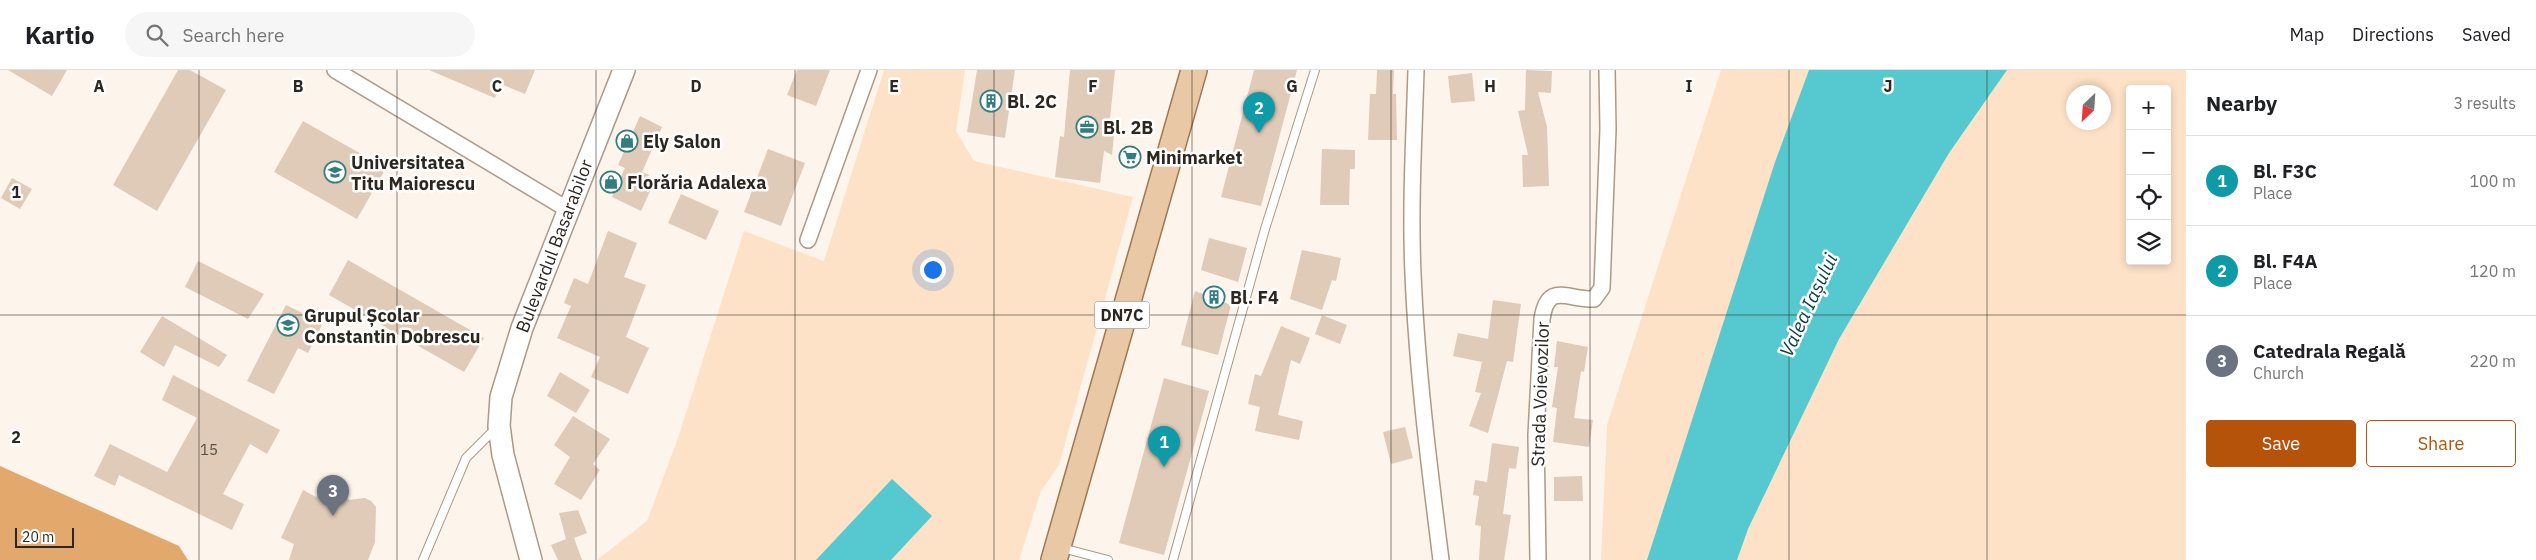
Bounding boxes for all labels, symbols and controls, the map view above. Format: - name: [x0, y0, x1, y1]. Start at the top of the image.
- search box: [125, 12, 475, 57]
- text: Kartio: [25, 19, 95, 51]
- icon: search: [143, 21, 171, 49]
- text: Search here: [183, 23, 284, 47]
- text: Map: [2289, 23, 2324, 46]
- text: Directions: [2352, 23, 2434, 46]
- text: Saved: [2462, 23, 2511, 46]
- text: A: [94, 76, 105, 96]
- text: B: [293, 76, 304, 96]
- text: C: [492, 76, 502, 96]
- text: D: [690, 76, 702, 96]
- text: E: [889, 76, 899, 96]
- text: F: [1088, 76, 1098, 96]
- text: G: [1286, 76, 1298, 96]
- text: H: [1484, 76, 1496, 96]
- text: I: [1686, 76, 1693, 96]
- text: J: [1884, 76, 1892, 96]
- north arrow: [2066, 85, 2111, 130]
- map controls: [2126, 85, 2171, 265]
- button: +: [2126, 85, 2171, 130]
- building icon: Bl. 2C: [979, 89, 1003, 113]
- text: Nearby: [2206, 89, 2277, 117]
- place label: Bl. 2C: [1007, 90, 1057, 113]
- pin: 2: [1243, 92, 1275, 133]
- text: 3 results: [2453, 93, 2516, 113]
- office icon: Bl. 2B: [1075, 115, 1099, 139]
- place label: Bl. 2B: [1103, 116, 1153, 139]
- shop icon: Ely Salon: [615, 129, 639, 153]
- place label: Ely Salon: [643, 130, 721, 153]
- button: −: [2126, 130, 2171, 175]
- supermarket icon: Minimarket: [1118, 145, 1142, 169]
- place label: Minimarket: [1146, 146, 1242, 169]
- place label: Universitatea Titu Maiorescu: [351, 151, 475, 195]
- street label: Bulevardul Basarabilor: [510, 156, 598, 336]
- text: Bl. F3C: [2253, 159, 2317, 183]
- school or university icon: Universitatea Titu Maiorescu: [323, 160, 347, 184]
- shop icon: Florăria Adalexa: [599, 170, 623, 194]
- place label: Florăria Adalexa: [627, 171, 766, 194]
- text: 1: [2217, 171, 2227, 191]
- text: 100 m: [2469, 171, 2516, 191]
- button: locate: [2126, 175, 2171, 220]
- text: 1: [11, 182, 21, 202]
- text: Place: [2253, 183, 2292, 203]
- button: layers: [2126, 220, 2171, 265]
- water label: Valea Iașului: [1774, 249, 1843, 360]
- text: Bl. F4A: [2253, 249, 2318, 273]
- your location: [920, 257, 946, 283]
- text: 2: [2217, 261, 2227, 281]
- text: 120 m: [2469, 261, 2516, 281]
- text: Place: [2253, 273, 2292, 293]
- building icon: Bl. F4: [1202, 285, 1226, 309]
- place label: Bl. F4: [1230, 286, 1279, 309]
- road number: DN7C: [1094, 302, 1150, 328]
- place label: Grupul Școlar Constantin Dobrescu: [304, 304, 480, 348]
- school or university icon: Grupul Școlar Constantin Dobrescu: [276, 313, 300, 337]
- street label: Strada Voievozilor: [1526, 321, 1554, 467]
- text: Catedrala Regală: [2253, 339, 2406, 363]
- text: 3: [2217, 351, 2227, 371]
- text: 220 m: [2469, 351, 2516, 371]
- text: Church: [2253, 363, 2304, 383]
- button: Save: [2206, 420, 2356, 467]
- button: Share: [2366, 420, 2516, 467]
- pin: 1: [1148, 426, 1180, 467]
- text: 2: [11, 427, 21, 447]
- house number: 15: [200, 440, 218, 459]
- pin: 3: [317, 475, 349, 516]
- scale bar: [15, 525, 74, 548]
- text: 20 m: [22, 528, 54, 546]

